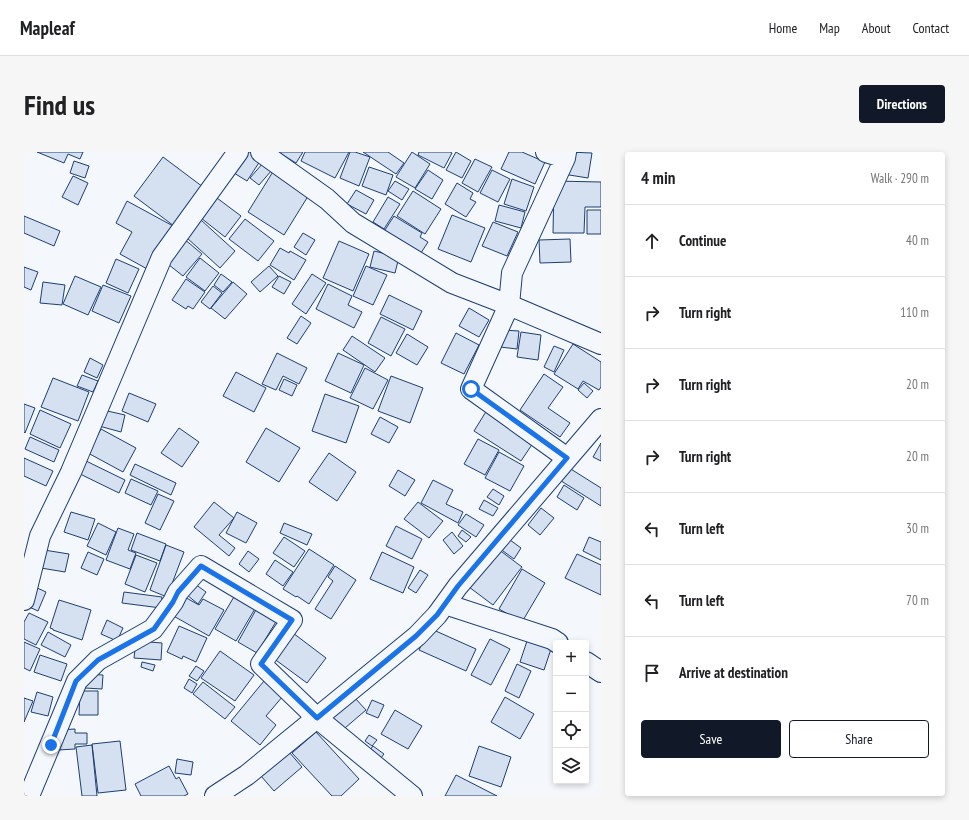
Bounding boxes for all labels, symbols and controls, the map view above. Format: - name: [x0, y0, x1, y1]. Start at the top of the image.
- text: Mapleaf: [20, 16, 75, 40]
- text: Home: [769, 19, 797, 37]
- text: Map: [819, 19, 840, 37]
- text: About: [862, 19, 891, 37]
- text: Contact: [913, 19, 949, 37]
- button: Directions: [859, 85, 945, 123]
- text: Find us: [24, 86, 95, 123]
- text: 4 min: [641, 167, 675, 189]
- text: Walk · 290 m: [871, 170, 929, 187]
- icon: ahead: [641, 230, 663, 252]
- text: Continue: [679, 231, 726, 250]
- text: 40 m: [906, 232, 929, 249]
- icon: right: [641, 302, 663, 324]
- text: Turn right: [679, 303, 731, 322]
- text: 110 m: [900, 304, 929, 321]
- icon: right: [641, 374, 663, 396]
- text: Turn right: [679, 375, 731, 394]
- text: 20 m: [906, 376, 929, 393]
- route start: [462, 380, 480, 398]
- icon: right: [641, 446, 663, 468]
- text: Turn right: [679, 447, 731, 466]
- text: 20 m: [906, 448, 929, 465]
- icon: left: [641, 518, 663, 540]
- text: Turn left: [679, 519, 724, 538]
- text: 30 m: [906, 520, 929, 537]
- icon: left: [641, 590, 663, 612]
- text: Turn left: [679, 591, 724, 610]
- text: 70 m: [906, 592, 929, 609]
- map controls: [553, 640, 589, 784]
- button: +: [553, 640, 589, 676]
- icon: arrive: [641, 662, 663, 684]
- text: Arrive at destination: [679, 663, 788, 682]
- button: −: [553, 676, 589, 712]
- button: locate: [553, 712, 589, 748]
- button: Save: [641, 720, 781, 758]
- button: Share: [789, 720, 929, 758]
- route end: [42, 736, 60, 754]
- button: layers: [553, 748, 589, 784]

